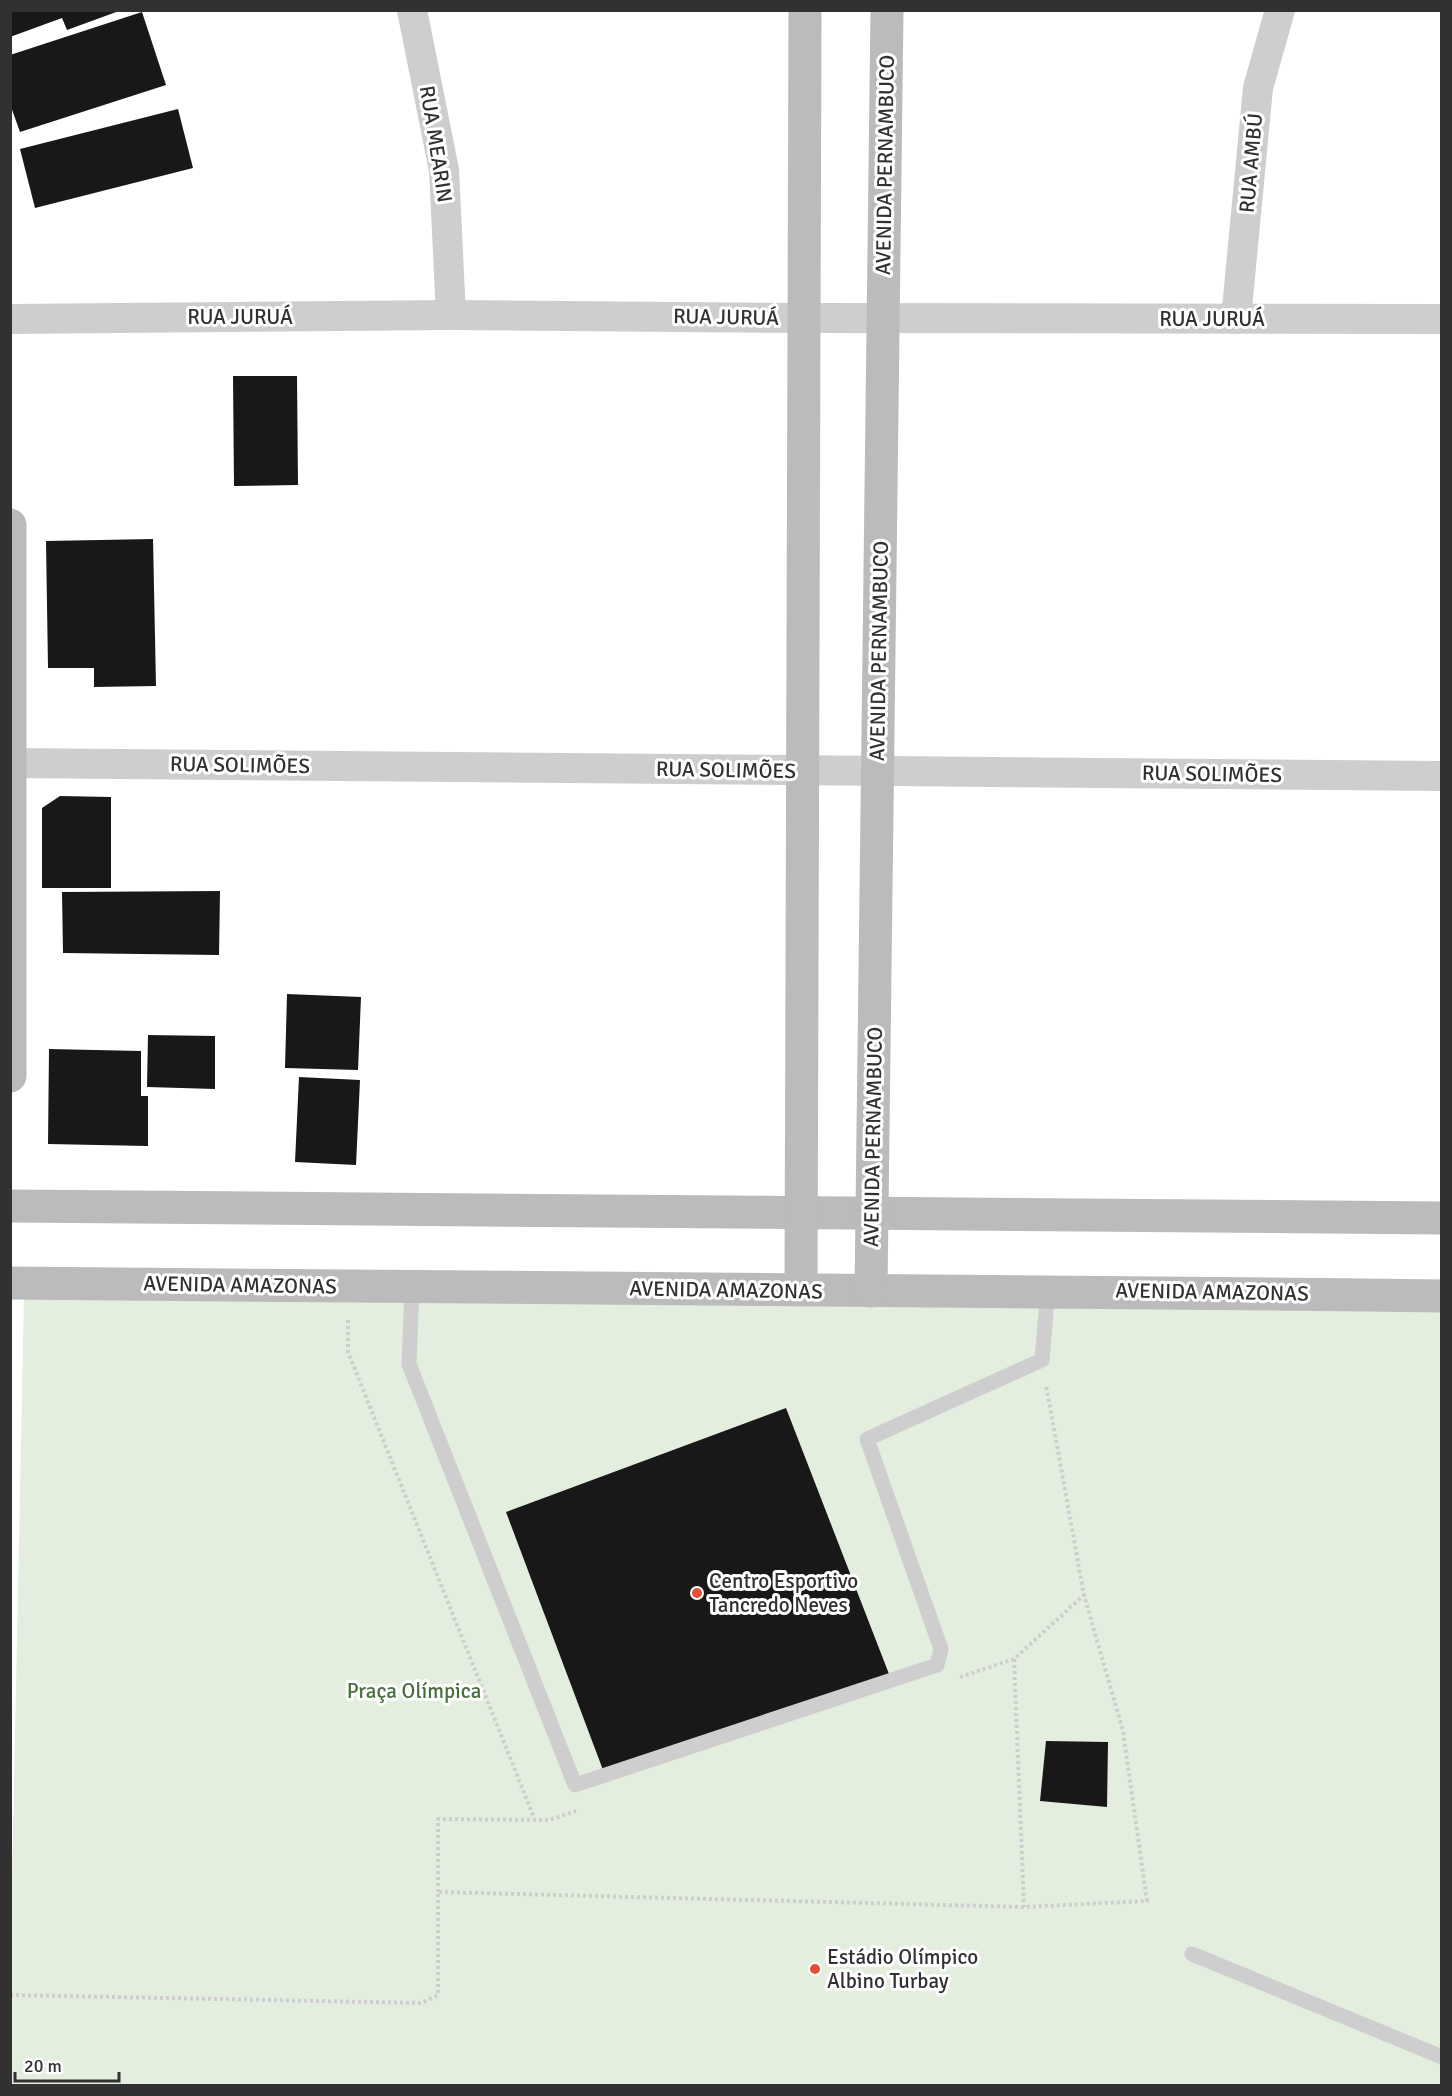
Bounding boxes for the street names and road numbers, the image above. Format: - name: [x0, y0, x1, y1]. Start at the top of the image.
- street label: AVENIDA PERNAMBUCO: [870, 55, 900, 275]
- street label: RUA MEARIN: [414, 84, 458, 204]
- street label: RUA AMBÚ: [1234, 112, 1268, 214]
- street label: RUA JURUÁ: [673, 303, 779, 331]
- street label: RUA JURUÁ: [187, 304, 293, 330]
- street label: RUA JURUÁ: [1159, 306, 1265, 332]
- street label: AVENIDA PERNAMBUCO: [864, 541, 894, 761]
- street label: RUA SOLIMÕES: [170, 751, 310, 779]
- street label: RUA SOLIMÕES: [656, 756, 796, 784]
- street label: RUA SOLIMÕES: [1142, 760, 1282, 788]
- street label: AVENIDA PERNAMBUCO: [858, 1027, 888, 1247]
- street label: AVENIDA AMAZONAS: [143, 1270, 337, 1300]
- street label: AVENIDA AMAZONAS: [629, 1275, 823, 1305]
- street label: AVENIDA AMAZONAS: [1115, 1277, 1309, 1307]

